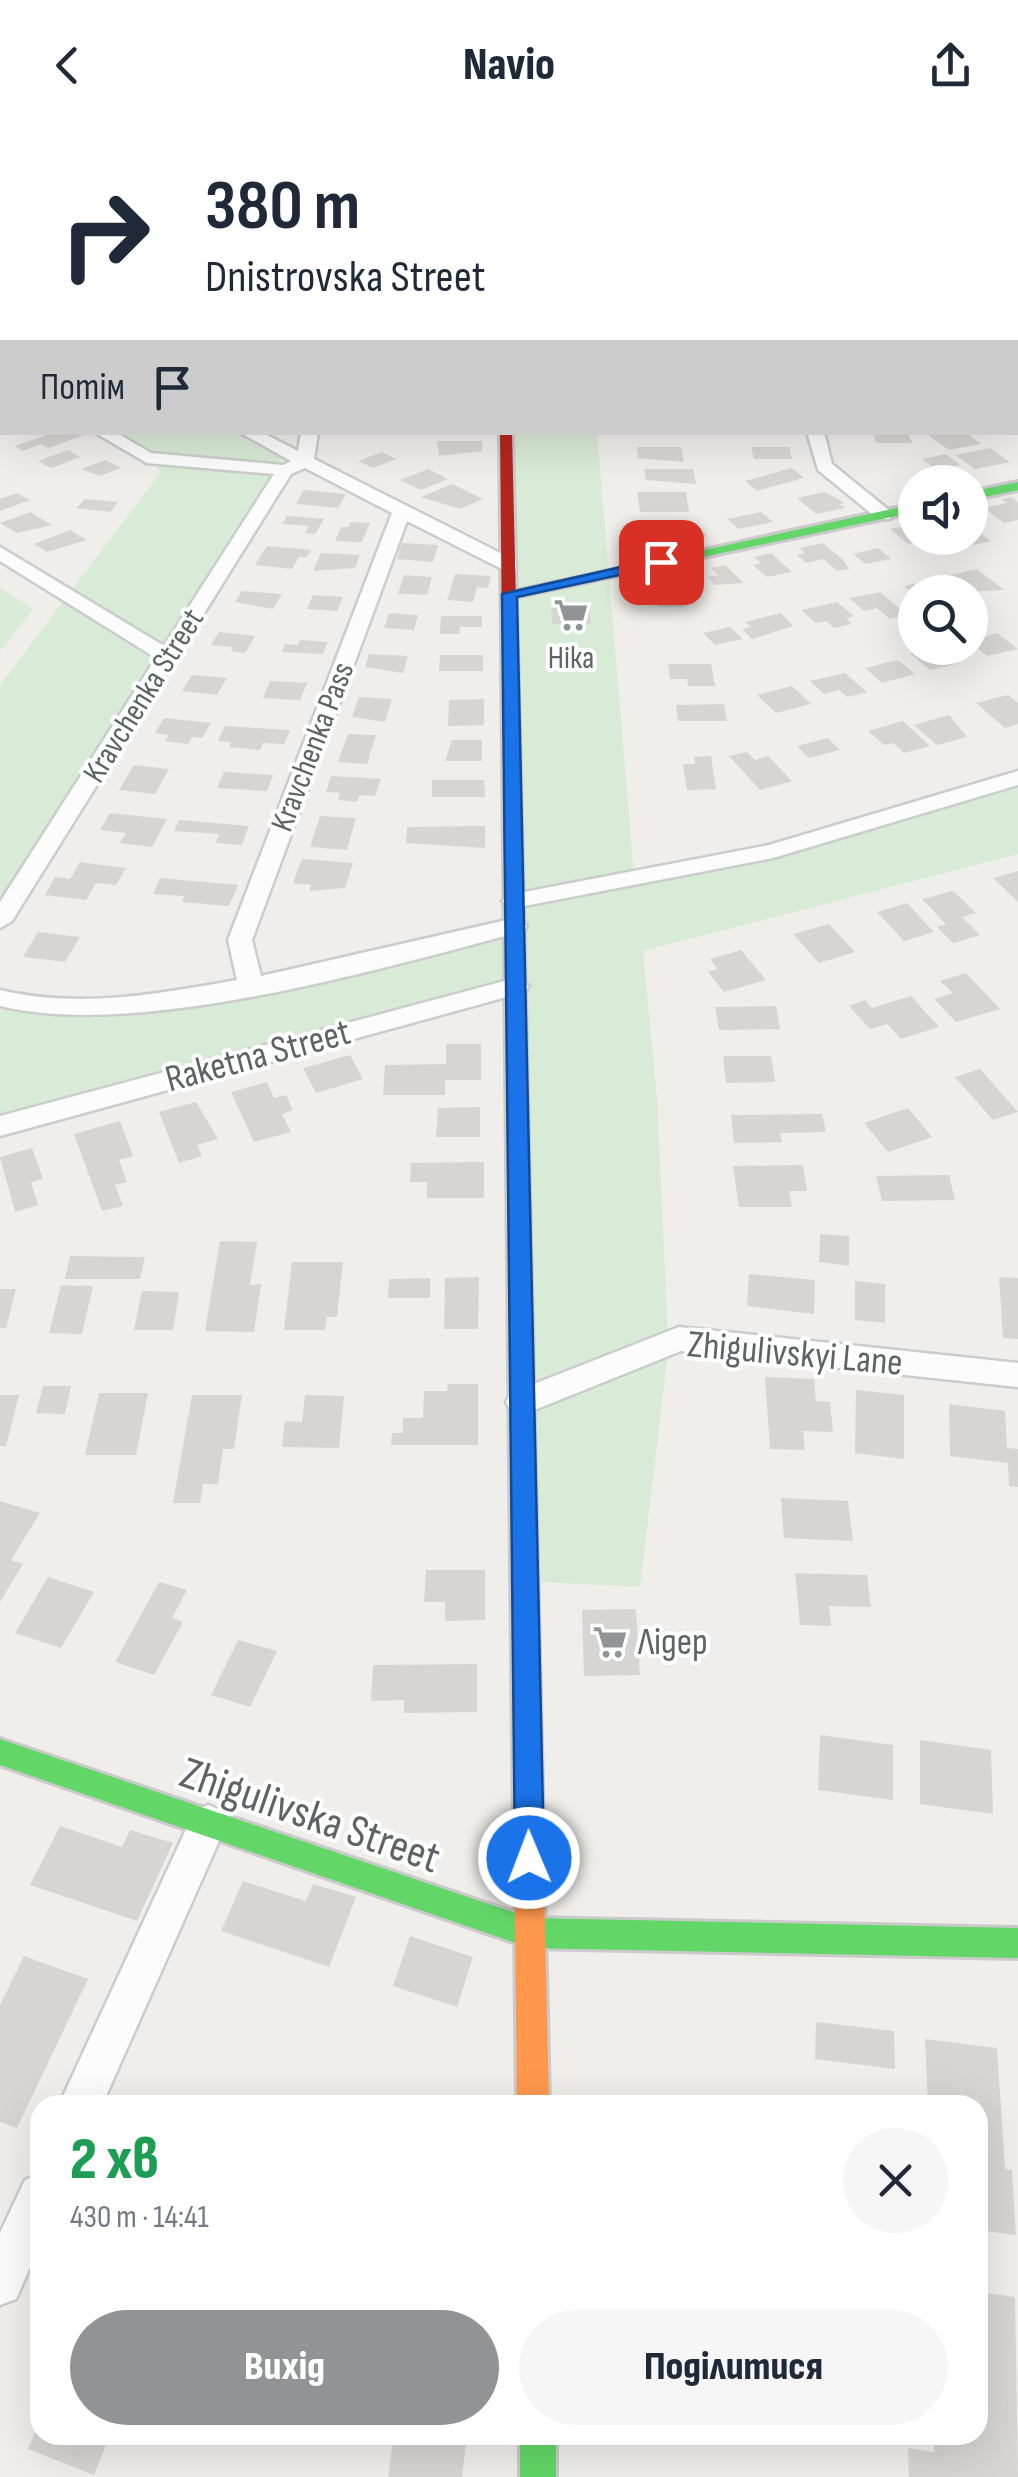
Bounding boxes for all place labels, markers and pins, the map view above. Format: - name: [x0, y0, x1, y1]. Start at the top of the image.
- pin: [619, 520, 704, 605]
- supermarket icon: Ніка: [552, 596, 590, 634]
- place label: Ніка: [548, 639, 594, 678]
- place label: Лідер: [637, 1620, 708, 1665]
- supermarket icon: Лідер: [591, 1623, 629, 1661]

